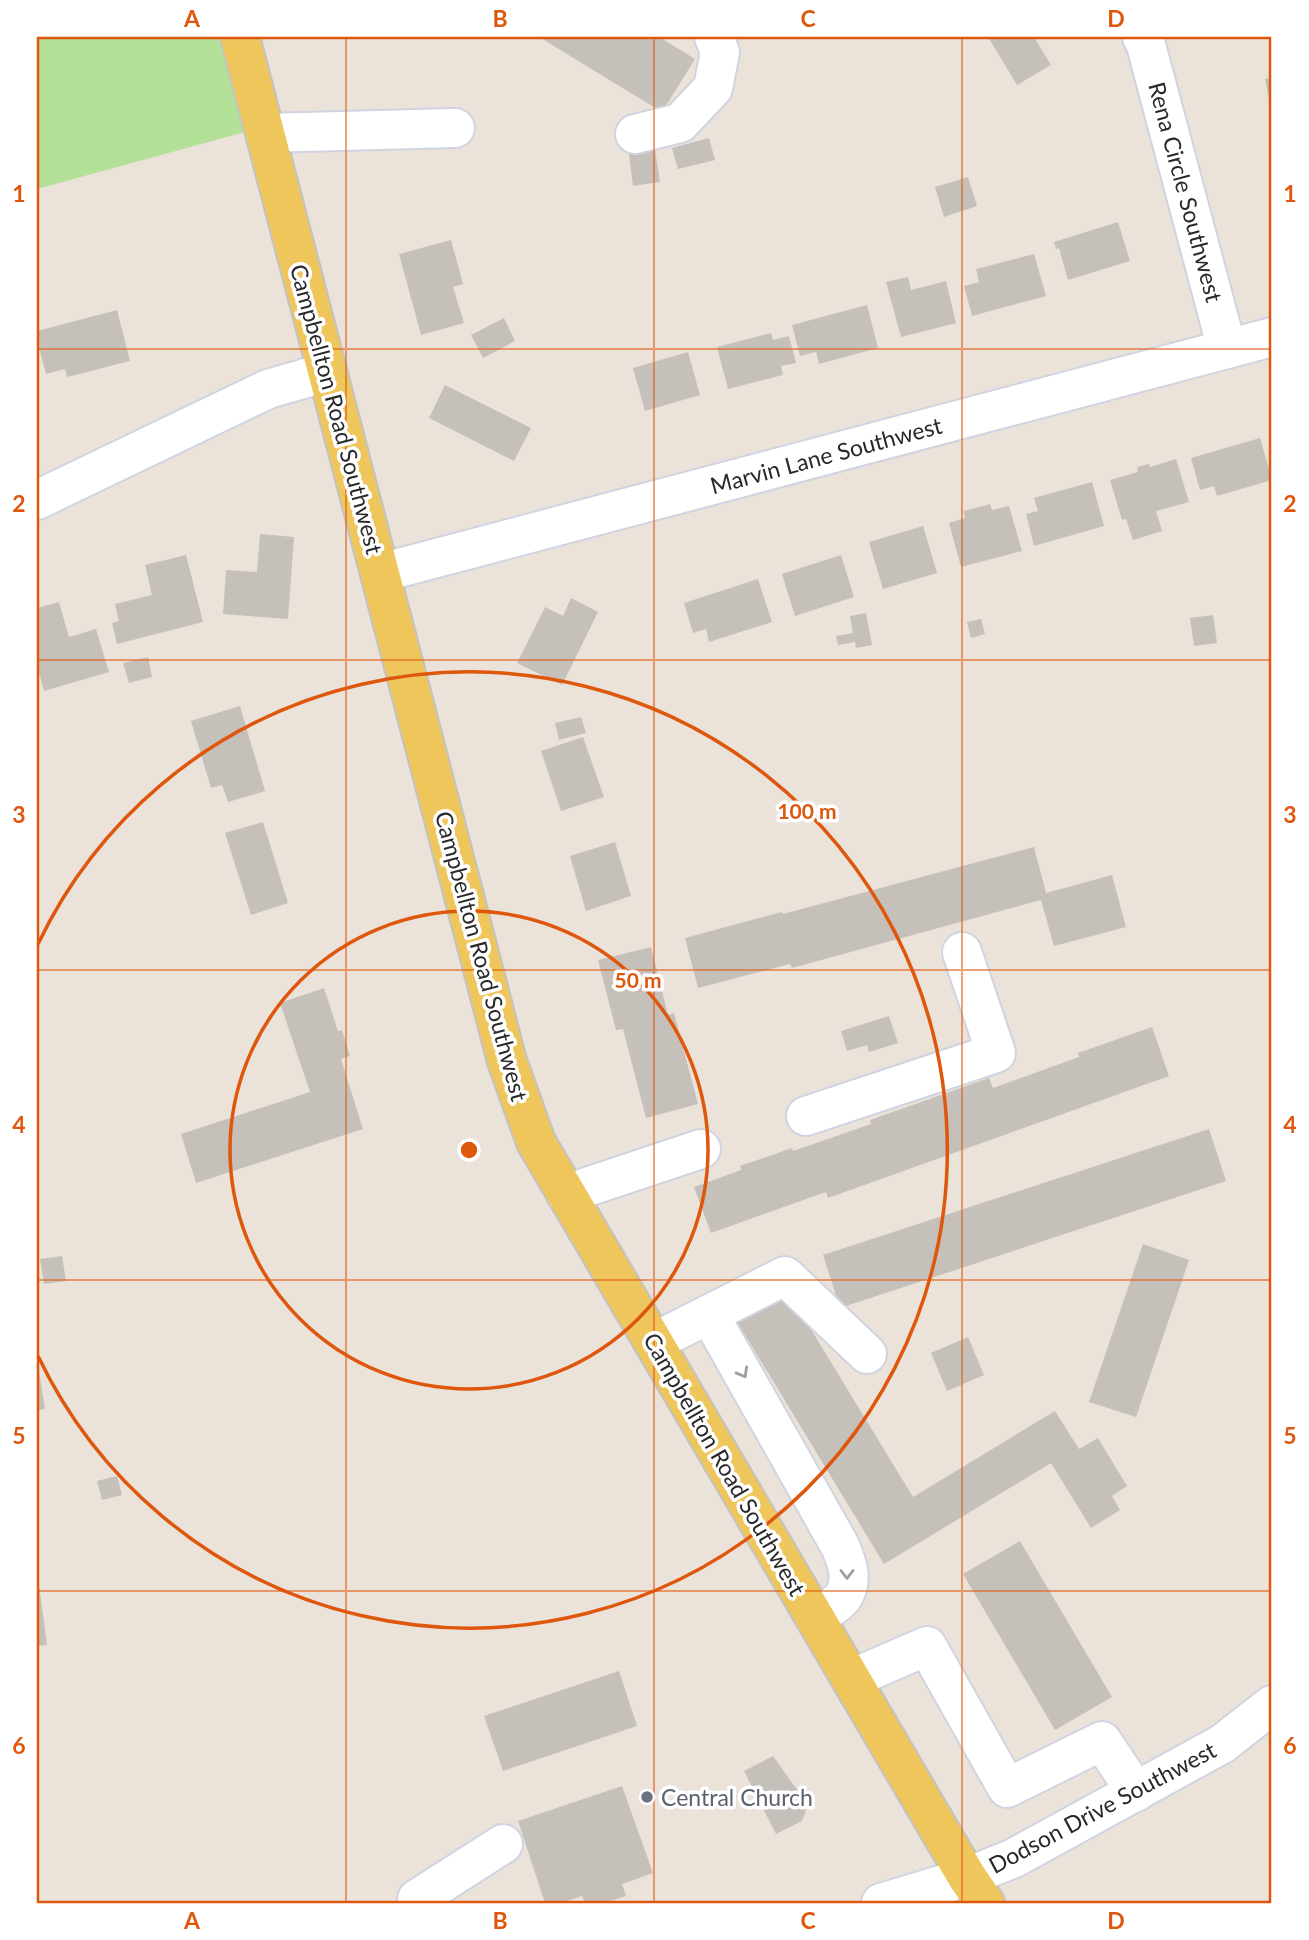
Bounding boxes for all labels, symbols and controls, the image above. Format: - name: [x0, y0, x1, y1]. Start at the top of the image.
- text: A: [183, 4, 201, 32]
- text: B: [492, 4, 508, 32]
- text: C: [800, 4, 816, 32]
- text: D: [1107, 4, 1125, 32]
- street label: Rena Circle Southwest: [1143, 79, 1229, 306]
- text: 1: [12, 179, 26, 207]
- text: 1: [1283, 179, 1297, 207]
- street label: Campbellton Road Southwest: [285, 261, 389, 558]
- street label: Marvin Lane Southwest: [707, 410, 946, 499]
- text: 2: [12, 489, 26, 517]
- text: 2: [1283, 489, 1297, 517]
- text: 100 m: [777, 798, 837, 823]
- text: 3: [12, 800, 26, 828]
- text: 3: [1283, 800, 1297, 828]
- street label: Campbellton Road Southwest: [430, 808, 534, 1105]
- text: 50 m: [614, 967, 662, 992]
- text: 4: [12, 1110, 26, 1138]
- text: 4: [1283, 1110, 1297, 1138]
- centre of rings: [457, 1138, 481, 1162]
- street label: Campbellton Road Southwest: [638, 1328, 812, 1601]
- one-way arrow: [735, 1366, 748, 1379]
- text: 5: [12, 1421, 26, 1449]
- text: 5: [1283, 1421, 1297, 1449]
- one-way arrow: [839, 1569, 855, 1580]
- text: 6: [12, 1731, 26, 1759]
- text: 6: [1283, 1731, 1297, 1759]
- street label: Dodson Drive Southwest: [984, 1735, 1221, 1879]
- place label: Central Church: [661, 1783, 813, 1811]
- marker: Central Church: [639, 1789, 655, 1805]
- text: A: [183, 1906, 201, 1934]
- text: B: [492, 1906, 508, 1934]
- text: C: [800, 1906, 816, 1934]
- text: D: [1107, 1906, 1125, 1934]

